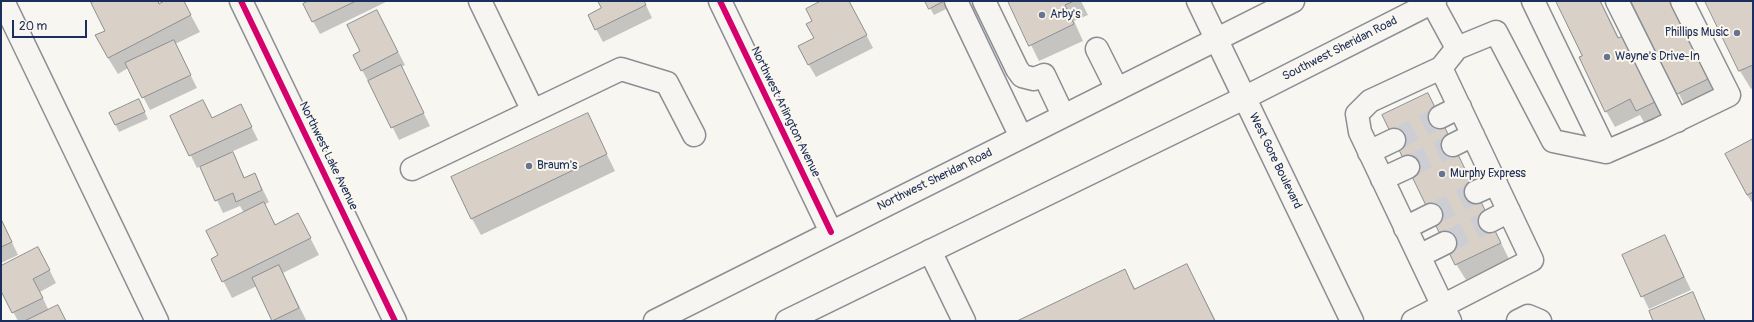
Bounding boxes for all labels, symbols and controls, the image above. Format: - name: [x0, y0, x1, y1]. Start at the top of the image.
- place label: Arby's: [1050, 8, 1081, 22]
- marker: Arby's: [1037, 10, 1047, 20]
- scale bar: [14, 12, 89, 38]
- street label: Southwest Sheridan Road: [1280, 14, 1400, 84]
- text: 20 m: [19, 19, 47, 34]
- place label: Phillips Music: [1665, 26, 1729, 40]
- marker: Phillips Music: [1732, 28, 1742, 38]
- street label: Northwest Arlington Avenue: [747, 44, 823, 180]
- place label: Wayne's Drive-In: [1615, 50, 1700, 64]
- marker: Wayne's Drive-In: [1602, 52, 1612, 62]
- street label: Northwest Lake Avenue: [295, 99, 361, 213]
- street label: West Gore Boulevard: [1246, 111, 1304, 211]
- street label: Northwest Sheridan Road: [875, 146, 995, 214]
- place label: Braum's: [537, 159, 577, 173]
- marker: Braum's: [524, 161, 534, 171]
- place label: Murphy Express: [1450, 167, 1526, 181]
- marker: Murphy Express: [1437, 169, 1447, 179]

